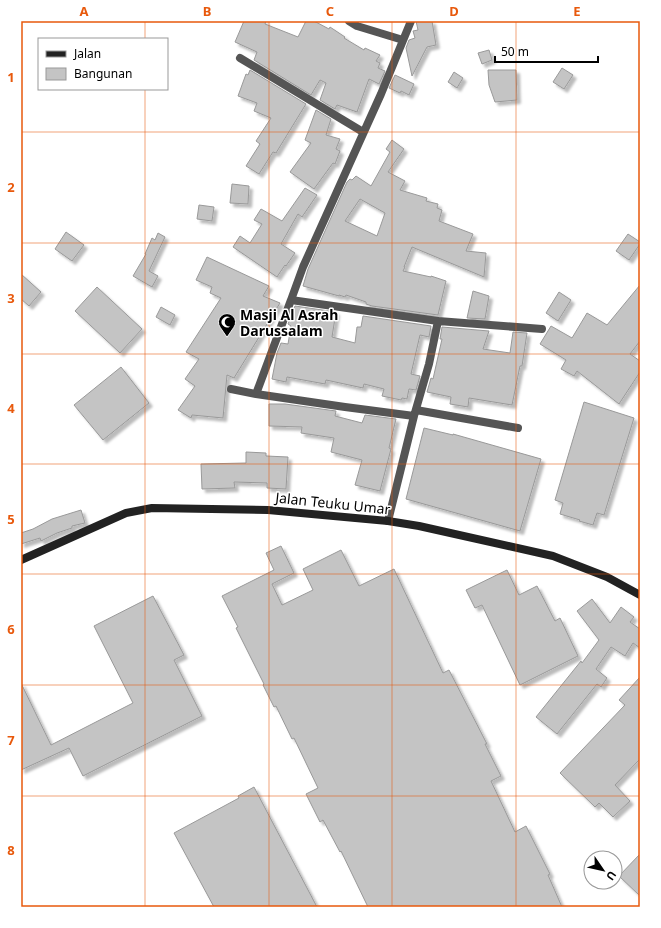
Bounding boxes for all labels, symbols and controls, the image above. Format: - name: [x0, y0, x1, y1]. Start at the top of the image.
- text: A: [80, 2, 89, 20]
- text: B: [203, 2, 211, 20]
- text: C: [326, 2, 334, 20]
- text: D: [449, 2, 459, 20]
- text: E: [573, 2, 581, 20]
- legend: [38, 38, 168, 90]
- scale bar: [495, 38, 598, 64]
- text: 50 m: [501, 43, 529, 60]
- text: Jalan: [73, 45, 101, 62]
- text: Bangunan: [74, 65, 132, 82]
- text: 1: [7, 68, 15, 86]
- text: 2: [7, 178, 15, 196]
- text: 3: [7, 289, 15, 307]
- place label: Masji Al Asrah Darussalam: [240, 305, 338, 340]
- mosque icon: Masji Al Asrah Darussalam: [217, 312, 237, 337]
- text: 4: [7, 399, 15, 417]
- street label: Jalan Teuku Umar: [273, 487, 392, 519]
- text: 5: [7, 510, 15, 528]
- text: 6: [7, 620, 15, 638]
- text: 7: [7, 731, 15, 749]
- text: 8: [7, 841, 15, 859]
- north arrow: [583, 850, 623, 890]
- text: U: [603, 868, 620, 884]

